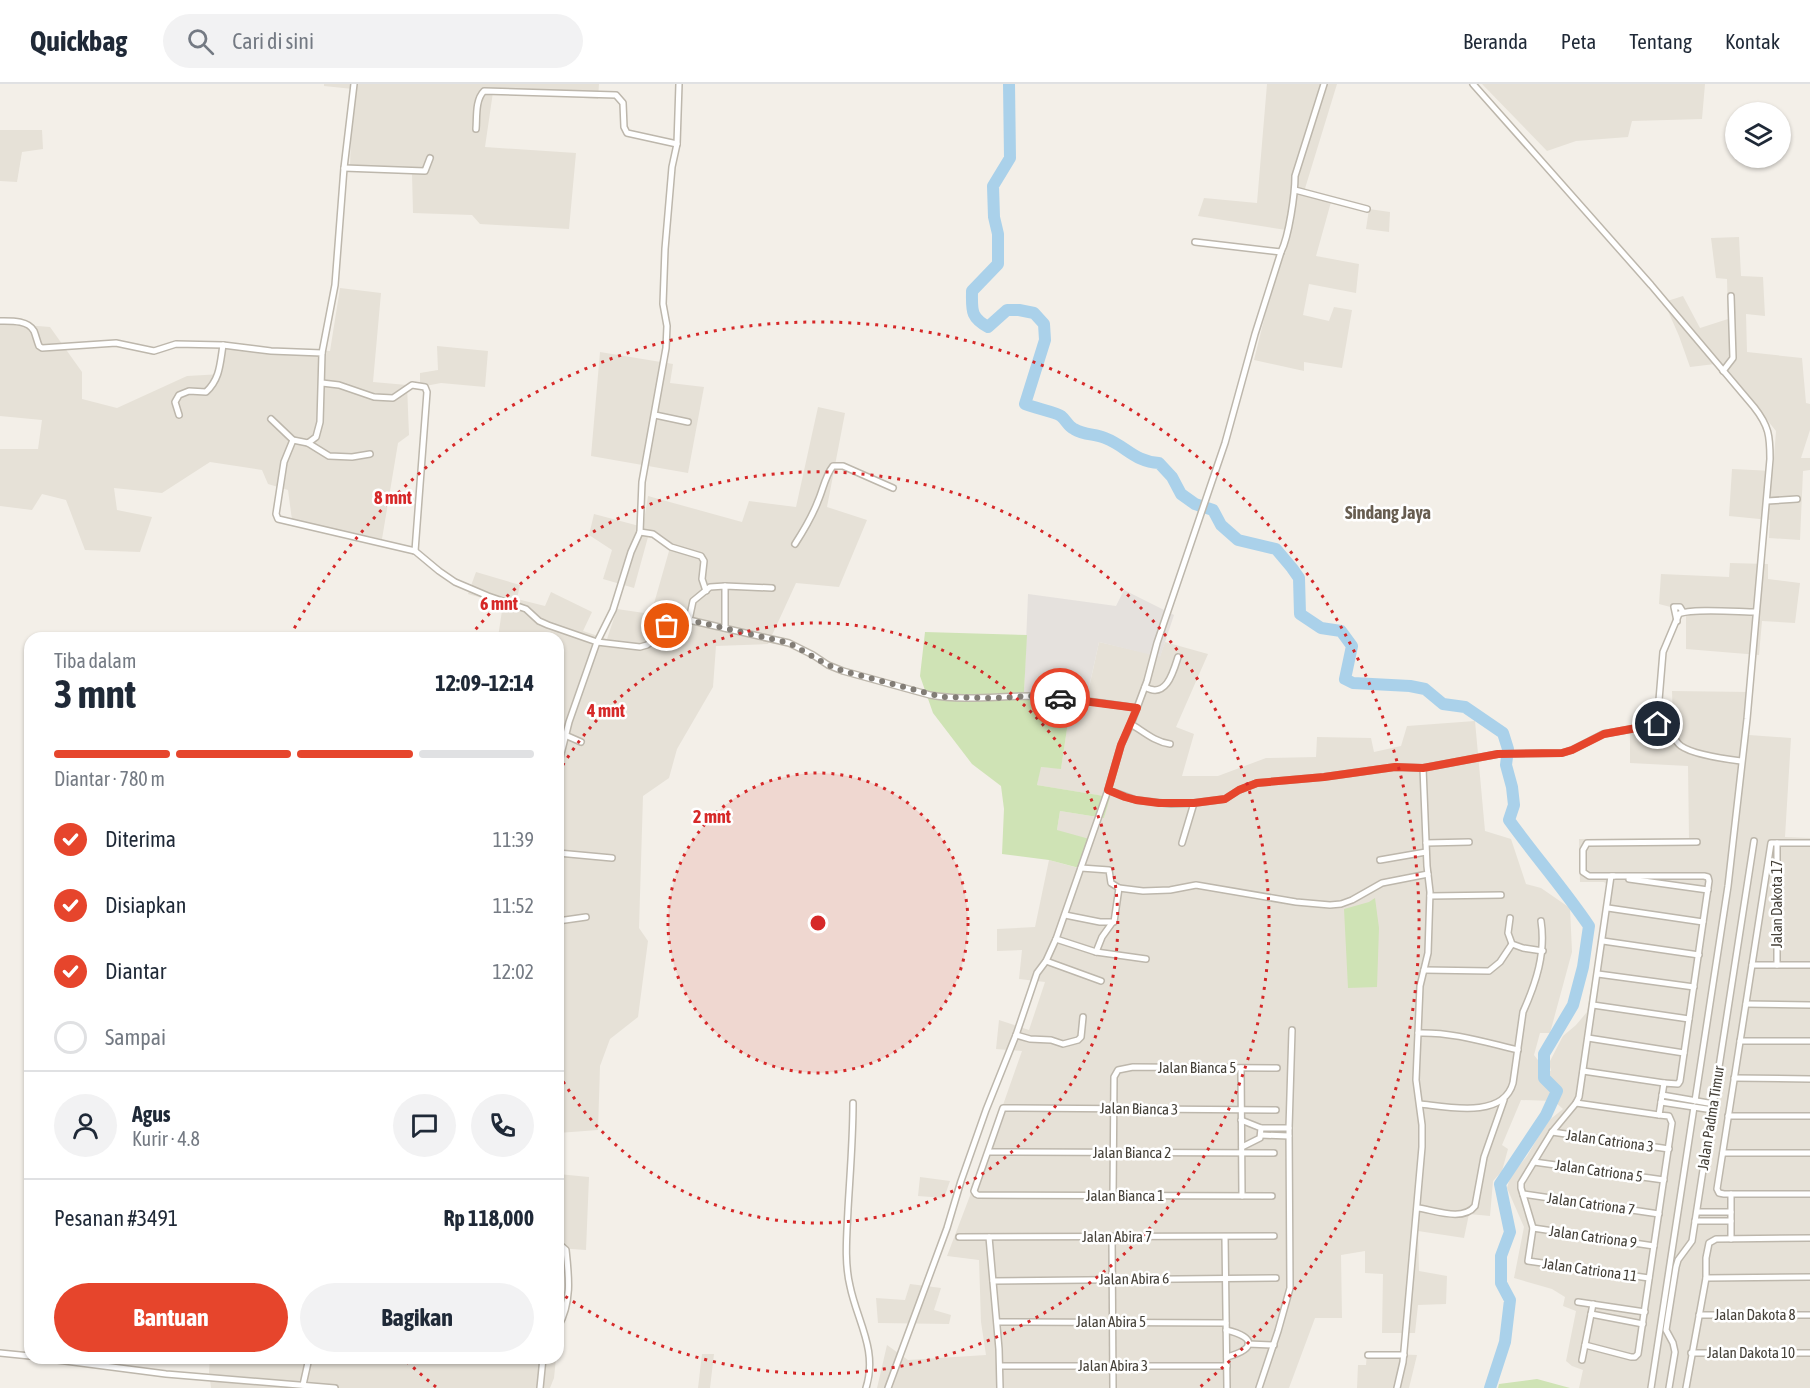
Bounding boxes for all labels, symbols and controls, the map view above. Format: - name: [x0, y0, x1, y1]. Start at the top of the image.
- search box: [163, 14, 583, 68]
- text: Quickbag: [30, 25, 127, 57]
- icon: search: [184, 25, 217, 58]
- text: Cari di sini: [232, 28, 314, 54]
- text: Beranda: [1463, 29, 1528, 53]
- text: Peta: [1561, 29, 1596, 53]
- text: Tentang: [1629, 29, 1692, 53]
- text: Kontak: [1725, 29, 1780, 53]
- map controls: [1725, 102, 1791, 168]
- button: layers: [1725, 102, 1791, 168]
- text: 8 mnt: [374, 487, 413, 508]
- district label: Sindang Jaya: [1345, 502, 1431, 523]
- text: 6 mnt: [480, 593, 519, 614]
- pin: [641, 600, 692, 651]
- icon: bag: [650, 609, 683, 642]
- text: Tiba dalam: [54, 649, 136, 672]
- courier: [1030, 668, 1090, 728]
- text: 12:09–12:14: [435, 670, 534, 696]
- text: 3 mnt: [54, 672, 136, 716]
- icon: car: [1044, 682, 1077, 715]
- pin: [1632, 698, 1683, 749]
- text: 4 mnt: [586, 700, 626, 721]
- icon: home: [1641, 707, 1674, 740]
- text: Diantar · 780 m: [54, 767, 165, 790]
- text: 2 mnt: [693, 806, 732, 827]
- icon: check: [54, 823, 87, 856]
- text: Diterima: [105, 826, 176, 852]
- text: 11:39: [493, 828, 534, 851]
- street label: Jalan Dakota 17: [1768, 860, 1785, 948]
- icon: check: [54, 889, 87, 922]
- text: Disiapkan: [105, 892, 186, 918]
- text: 11:52: [493, 894, 534, 917]
- centre of rings: [808, 913, 828, 933]
- icon: check: [54, 955, 87, 988]
- text: Diantar: [105, 958, 166, 984]
- text: 12:02: [492, 960, 534, 983]
- text: Sampai: [105, 1024, 166, 1050]
- street label: Jalan Bianca 5: [1158, 1059, 1236, 1076]
- street label: Jalan Padma Timur: [1694, 1064, 1727, 1171]
- button: person: [54, 1094, 117, 1157]
- button: chat: [393, 1094, 456, 1157]
- button: phone: [471, 1094, 534, 1157]
- street label: Jalan Bianca 3: [1100, 1099, 1178, 1118]
- text: Agus: [132, 1101, 171, 1127]
- street label: Jalan Catriona 3: [1565, 1126, 1655, 1155]
- text: Kurir · 4.8: [132, 1127, 200, 1150]
- street label: Jalan Bianca 2: [1093, 1144, 1171, 1161]
- street label: Jalan Catriona 5: [1554, 1156, 1644, 1185]
- street label: Jalan Bianca 1: [1086, 1187, 1164, 1204]
- street label: Jalan Catriona 7: [1546, 1189, 1636, 1218]
- text: Pesanan #3491: [54, 1205, 178, 1231]
- text: Rp 118,000: [444, 1205, 534, 1231]
- street label: Jalan Catriona 9: [1548, 1222, 1638, 1251]
- street label: Jalan Abira 7: [1082, 1228, 1152, 1245]
- street label: Jalan Catriona 11: [1542, 1254, 1639, 1285]
- street label: Jalan Abira 6: [1099, 1269, 1169, 1288]
- button: Bantuan: [54, 1283, 288, 1352]
- button: Bagikan: [300, 1283, 534, 1352]
- street label: Jalan Dakota 8: [1714, 1306, 1796, 1323]
- street label: Jalan Abira 5: [1076, 1313, 1146, 1330]
- street label: Jalan Dakota 10: [1707, 1344, 1795, 1361]
- street label: Jalan Abira 3: [1078, 1357, 1148, 1374]

